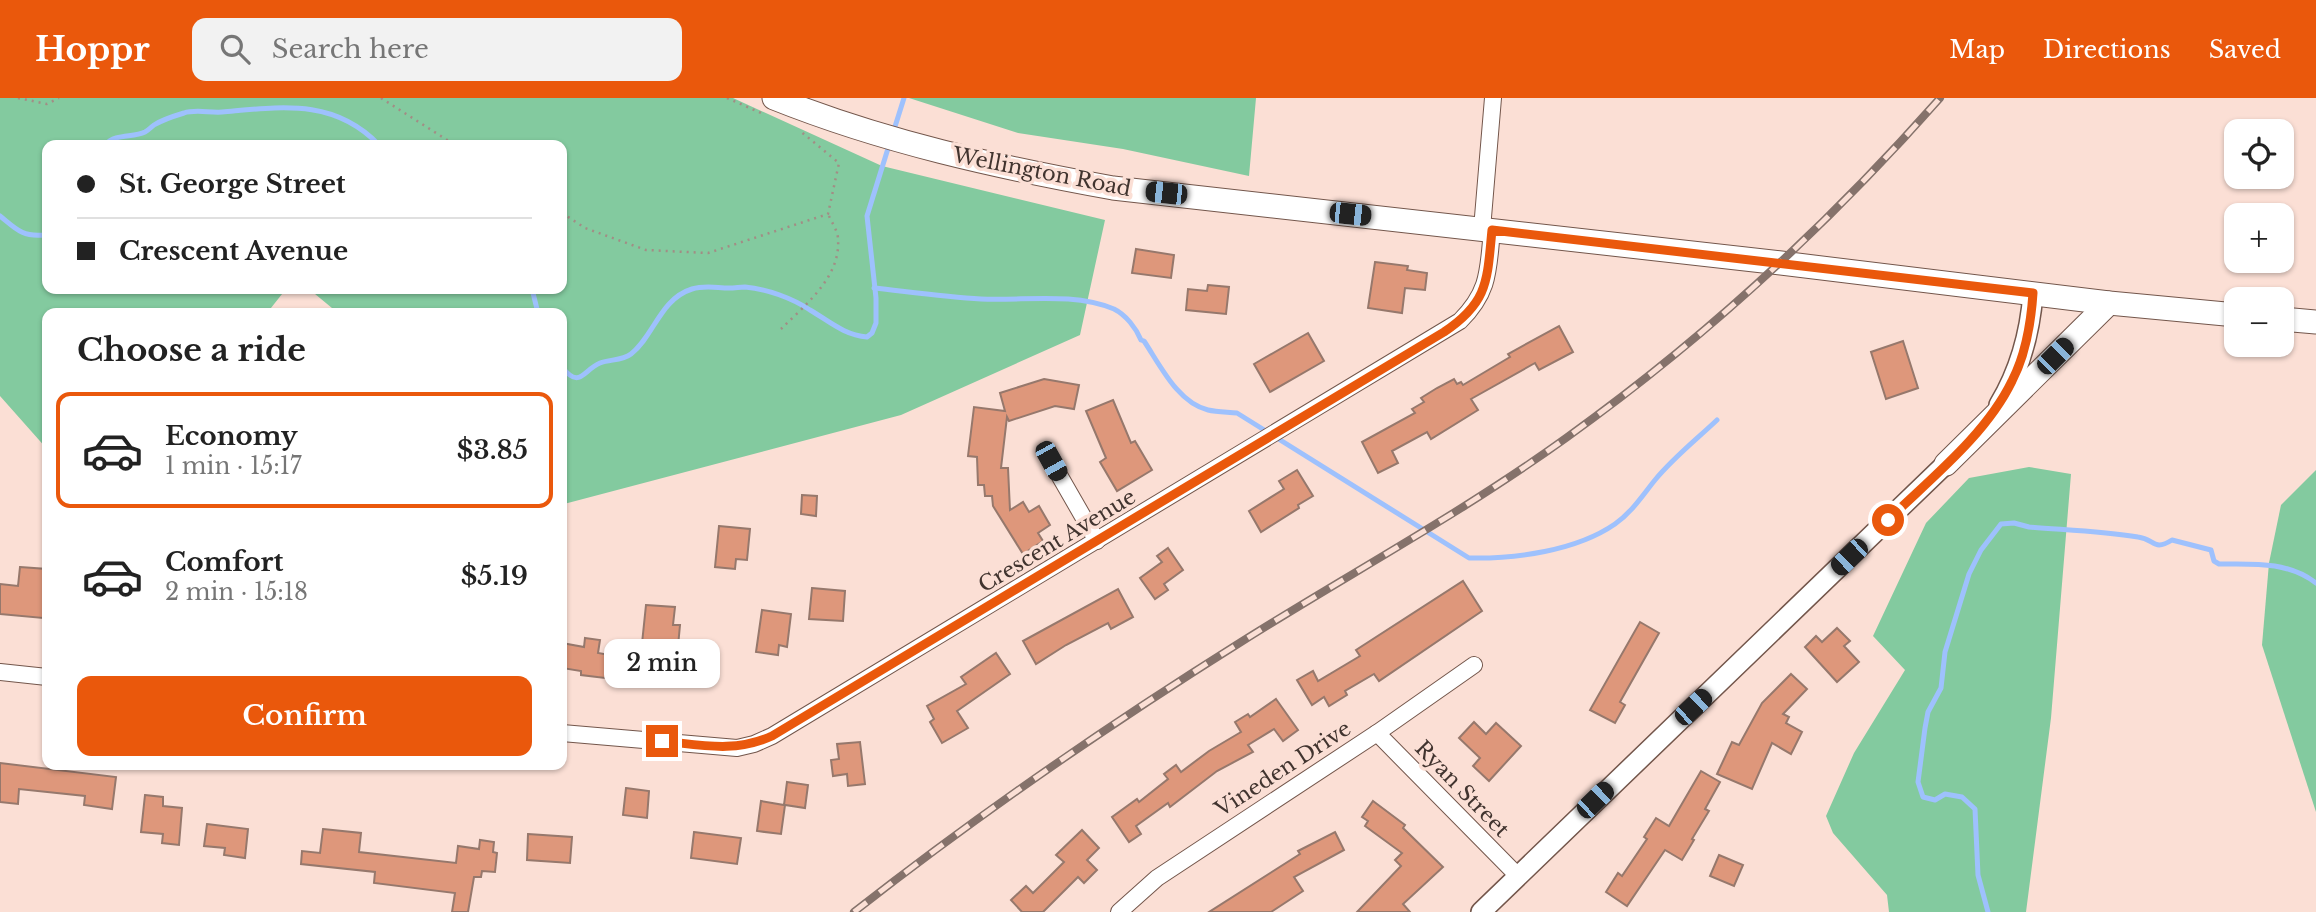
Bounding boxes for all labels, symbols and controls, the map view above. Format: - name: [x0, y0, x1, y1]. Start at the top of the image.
- search box: [192, 18, 682, 81]
- text: Hoppr: [35, 29, 150, 70]
- icon: search: [216, 30, 254, 68]
- text: Search here: [272, 33, 429, 65]
- text: Map: [1949, 35, 2005, 64]
- text: Directions: [2043, 35, 2171, 64]
- text: Saved: [2209, 35, 2281, 64]
- map controls: [2224, 119, 2294, 357]
- button: locate: [2224, 119, 2294, 189]
- street label: Wellington Road: [950, 142, 1133, 202]
- text: St. George Street: [119, 168, 346, 200]
- car: [1145, 180, 1188, 206]
- car: [1329, 201, 1372, 227]
- button: +: [2224, 203, 2294, 273]
- text: Crescent Avenue: [119, 235, 348, 267]
- button: −: [2224, 287, 2294, 357]
- text: Choose a ride: [77, 330, 306, 370]
- car: [2033, 334, 2078, 378]
- icon: car: [81, 419, 144, 482]
- text: Economy: [165, 420, 298, 452]
- text: $3.85: [457, 434, 528, 466]
- car: [1032, 438, 1071, 484]
- text: 1 min · 15:17: [165, 452, 302, 480]
- street label: Crescent Avenue: [974, 484, 1140, 598]
- route start: [1872, 504, 1904, 536]
- car: [1827, 535, 1872, 579]
- icon: car: [81, 545, 144, 608]
- text: Comfort: [165, 546, 283, 578]
- text: $5.19: [461, 560, 528, 592]
- text: 2 min · 15:18: [165, 578, 308, 606]
- callout: 2 min: [604, 640, 720, 688]
- text: 2 min: [627, 649, 697, 677]
- button: Confirm: [77, 676, 532, 756]
- car: [1671, 685, 1716, 729]
- street label: Vineden Drive: [1209, 715, 1356, 823]
- route end: [646, 725, 678, 757]
- street label: Ryan Street: [1409, 735, 1515, 843]
- car: [1573, 778, 1618, 822]

